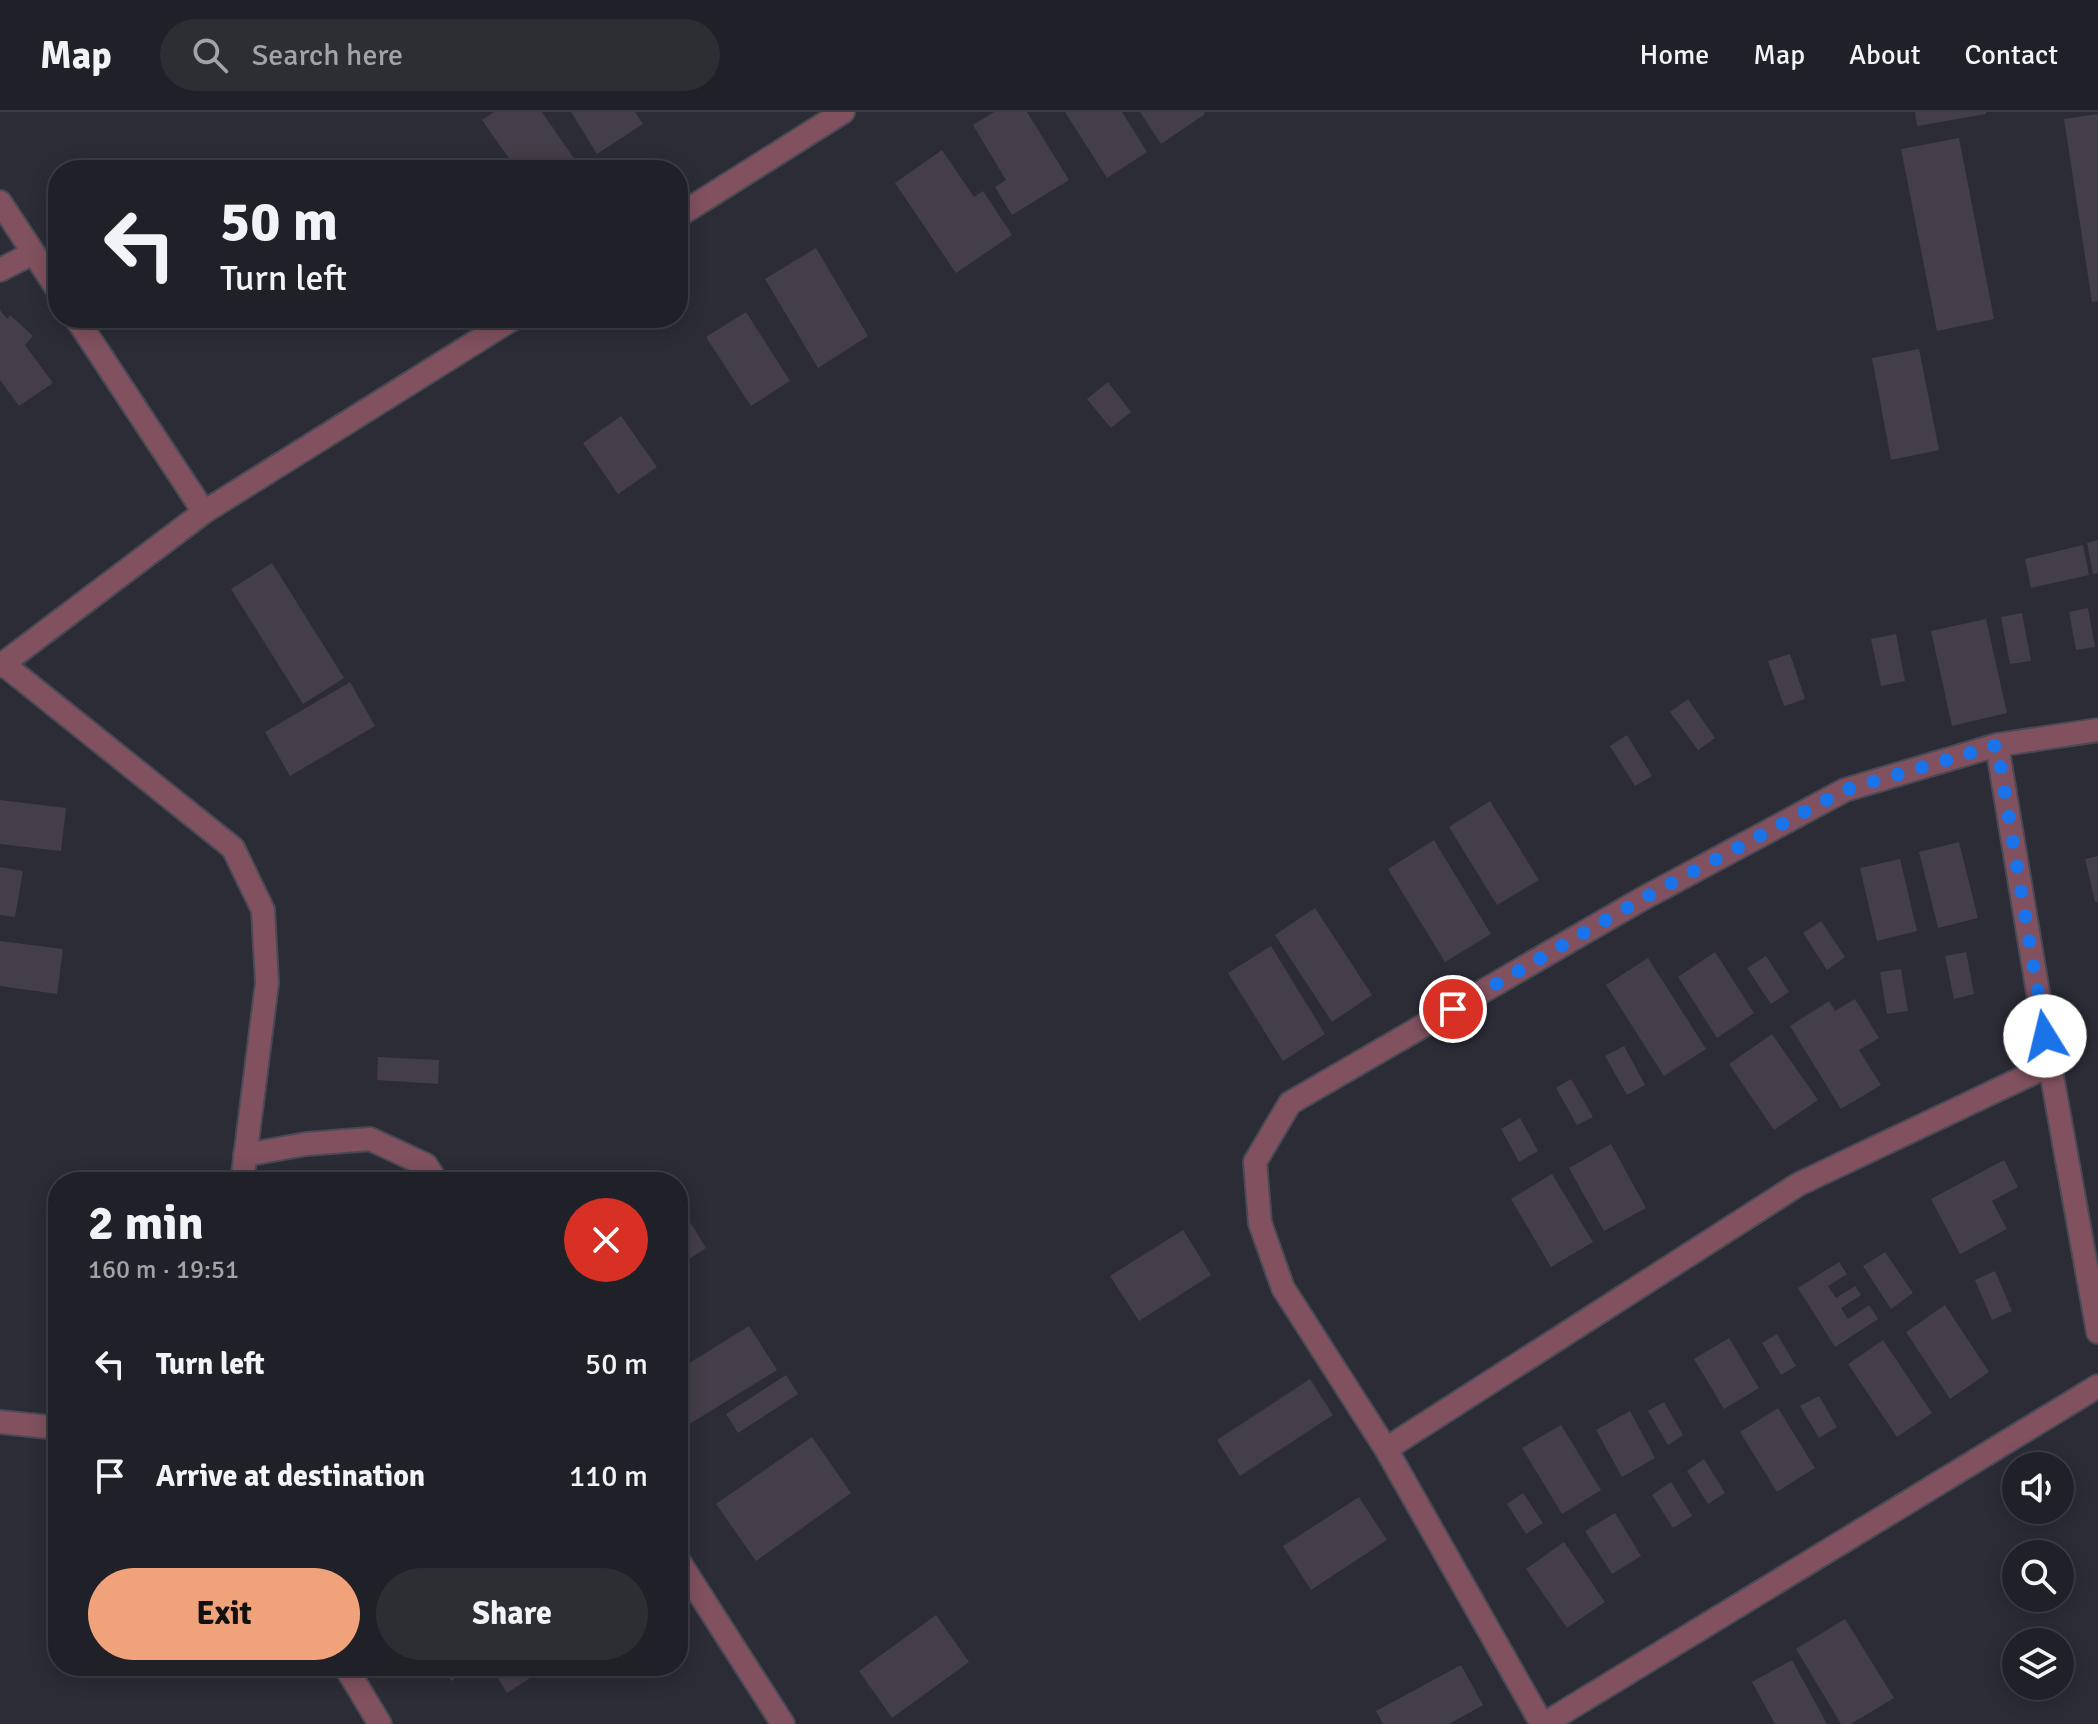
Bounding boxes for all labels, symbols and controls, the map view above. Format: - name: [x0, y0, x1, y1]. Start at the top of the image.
- search box: [160, 19, 720, 91]
- text: Map: [40, 32, 112, 79]
- icon: search: [188, 33, 232, 77]
- text: Search here: [252, 37, 403, 74]
- text: Home: [1640, 38, 1709, 72]
- text: Map: [1753, 38, 1805, 72]
- text: About: [1849, 38, 1921, 72]
- text: Contact: [1965, 38, 2058, 72]
- text: 50 m: [220, 187, 338, 256]
- icon: left: [88, 192, 192, 296]
- text: Turn left: [220, 256, 347, 301]
- pin: [1419, 975, 1487, 1043]
- icon: arrive: [1431, 987, 1475, 1031]
- position arrow: [2003, 994, 2087, 1078]
- text: 2 min: [88, 1194, 204, 1253]
- button: close: [564, 1198, 648, 1282]
- text: 160 m · 19:51: [88, 1254, 239, 1286]
- icon: left: [88, 1342, 132, 1386]
- text: Turn left: [156, 1346, 265, 1383]
- text: 50 m: [585, 1346, 648, 1383]
- map controls: [2002, 1452, 2074, 1700]
- button: sound: [2002, 1452, 2074, 1524]
- icon: arrive: [88, 1454, 132, 1498]
- text: Arrive at destination: [156, 1458, 425, 1495]
- text: 110 m: [569, 1458, 648, 1495]
- button: search: [2002, 1540, 2074, 1612]
- button: Exit: [88, 1568, 360, 1660]
- button: Share: [376, 1568, 648, 1660]
- button: layers: [2002, 1628, 2074, 1700]

